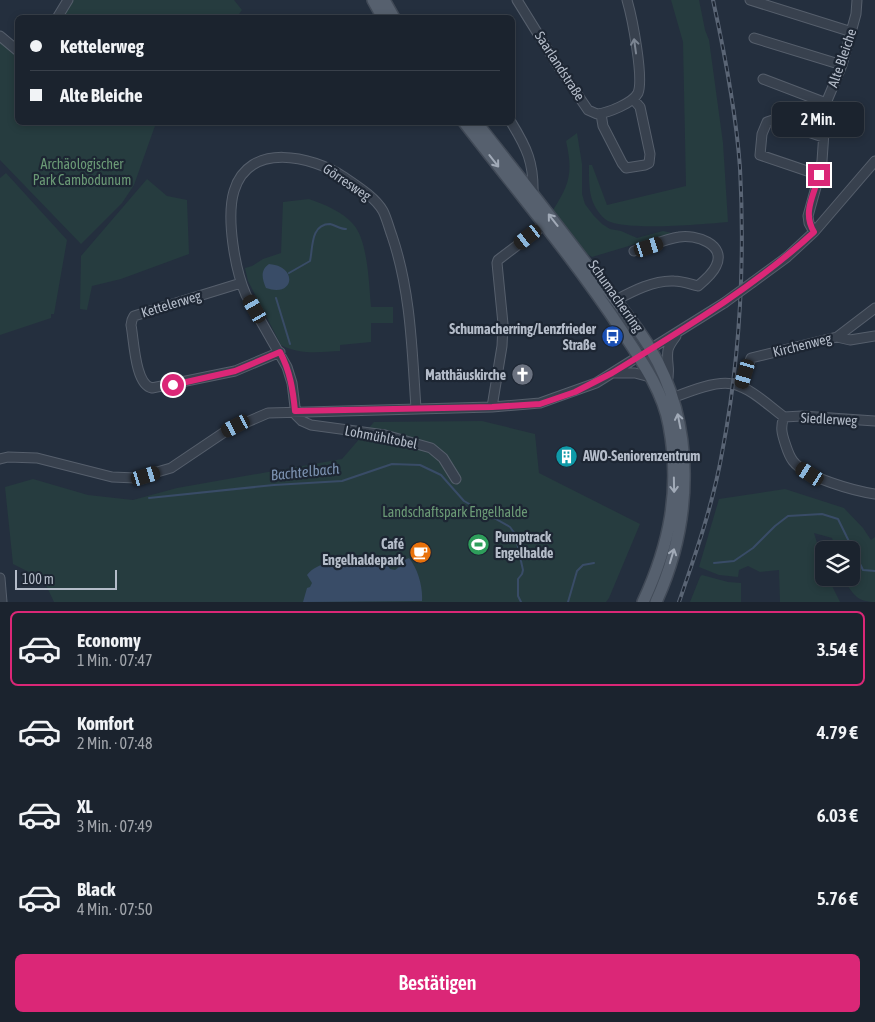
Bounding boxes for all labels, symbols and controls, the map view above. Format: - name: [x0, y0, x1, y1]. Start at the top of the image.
- street label: Alte Bleiche: [825, 27, 859, 89]
- street label: Saarlandstraße: [532, 29, 588, 103]
- text: Kettelerweg: [60, 35, 144, 57]
- one-way arrow: [630, 39, 640, 55]
- text: Alte Bleiche: [60, 84, 143, 106]
- callout: 2 Min.: [773, 102, 865, 138]
- text: 2 Min.: [801, 110, 835, 128]
- one-way arrow: [488, 154, 499, 167]
- park label: Archäologischer Park Cambodunum: [33, 156, 131, 188]
- street label: Görresweg: [320, 160, 374, 204]
- route end: [808, 164, 830, 186]
- one-way arrow: [548, 214, 559, 227]
- car: [511, 222, 544, 252]
- car: [632, 235, 665, 259]
- street label: Schumacherring: [585, 257, 647, 335]
- street label: Kettelerweg: [139, 287, 203, 321]
- car: [241, 292, 268, 326]
- place label: Schumacherring/Lenzfrieder Straße: [449, 321, 597, 353]
- bus stop icon: Schumacherring/Lenzfrieder Straße: [600, 325, 624, 349]
- street label: Kirchenweg: [771, 330, 833, 360]
- car: [733, 357, 756, 391]
- church icon: Matthäuskirche: [510, 363, 534, 387]
- place label: Matthäuskirche: [425, 367, 506, 383]
- route start: [162, 374, 184, 396]
- street label: Siedlerweg: [800, 410, 858, 428]
- car: [219, 413, 252, 439]
- one-way arrow: [673, 413, 683, 429]
- street label: Lohmühltobel: [343, 422, 419, 452]
- building icon: AWO-Seniorenzentrum: [555, 444, 579, 468]
- place label: AWO-Seniorenzentrum: [582, 448, 700, 464]
- water label: Bachtelbach: [270, 459, 340, 484]
- car: [793, 460, 826, 488]
- car: [129, 464, 162, 488]
- one-way arrow: [669, 476, 679, 492]
- park label: Landschaftspark Engelhalde: [382, 504, 528, 520]
- place label: Pumptrack Engelhalde: [495, 529, 553, 561]
- sports icon: Pumptrack Engelhalde: [467, 533, 491, 557]
- place label: Café Engelhaldepark: [322, 536, 405, 568]
- cafe icon: Café Engelhaldepark: [408, 540, 432, 564]
- map controls: [815, 541, 860, 586]
- button: layers: [815, 541, 860, 586]
- one-way arrow: [668, 549, 678, 565]
- scale bar: [15, 567, 118, 590]
- text: 100 m: [22, 571, 54, 587]
- icon: car: [17, 626, 62, 671]
- text: Economy: [77, 629, 141, 651]
- text: 3.54 €: [817, 638, 858, 660]
- text: 1 Min. · 07:47: [77, 651, 152, 669]
- icon: car: [17, 709, 62, 754]
- text: Komfort: [77, 712, 134, 734]
- text: 4.79 €: [817, 721, 858, 743]
- text: 2 Min. · 07:48: [77, 734, 152, 752]
- icon: car: [17, 792, 62, 837]
- text: XL: [77, 795, 93, 817]
- text: 6.03 €: [817, 804, 858, 826]
- text: 3 Min. · 07:49: [77, 817, 152, 835]
- icon: car: [17, 875, 62, 920]
- text: Black: [77, 878, 115, 900]
- text: 5.76 €: [817, 887, 858, 909]
- text: 4 Min. · 07:50: [77, 900, 152, 918]
- button: Bestätigen: [15, 954, 860, 1012]

